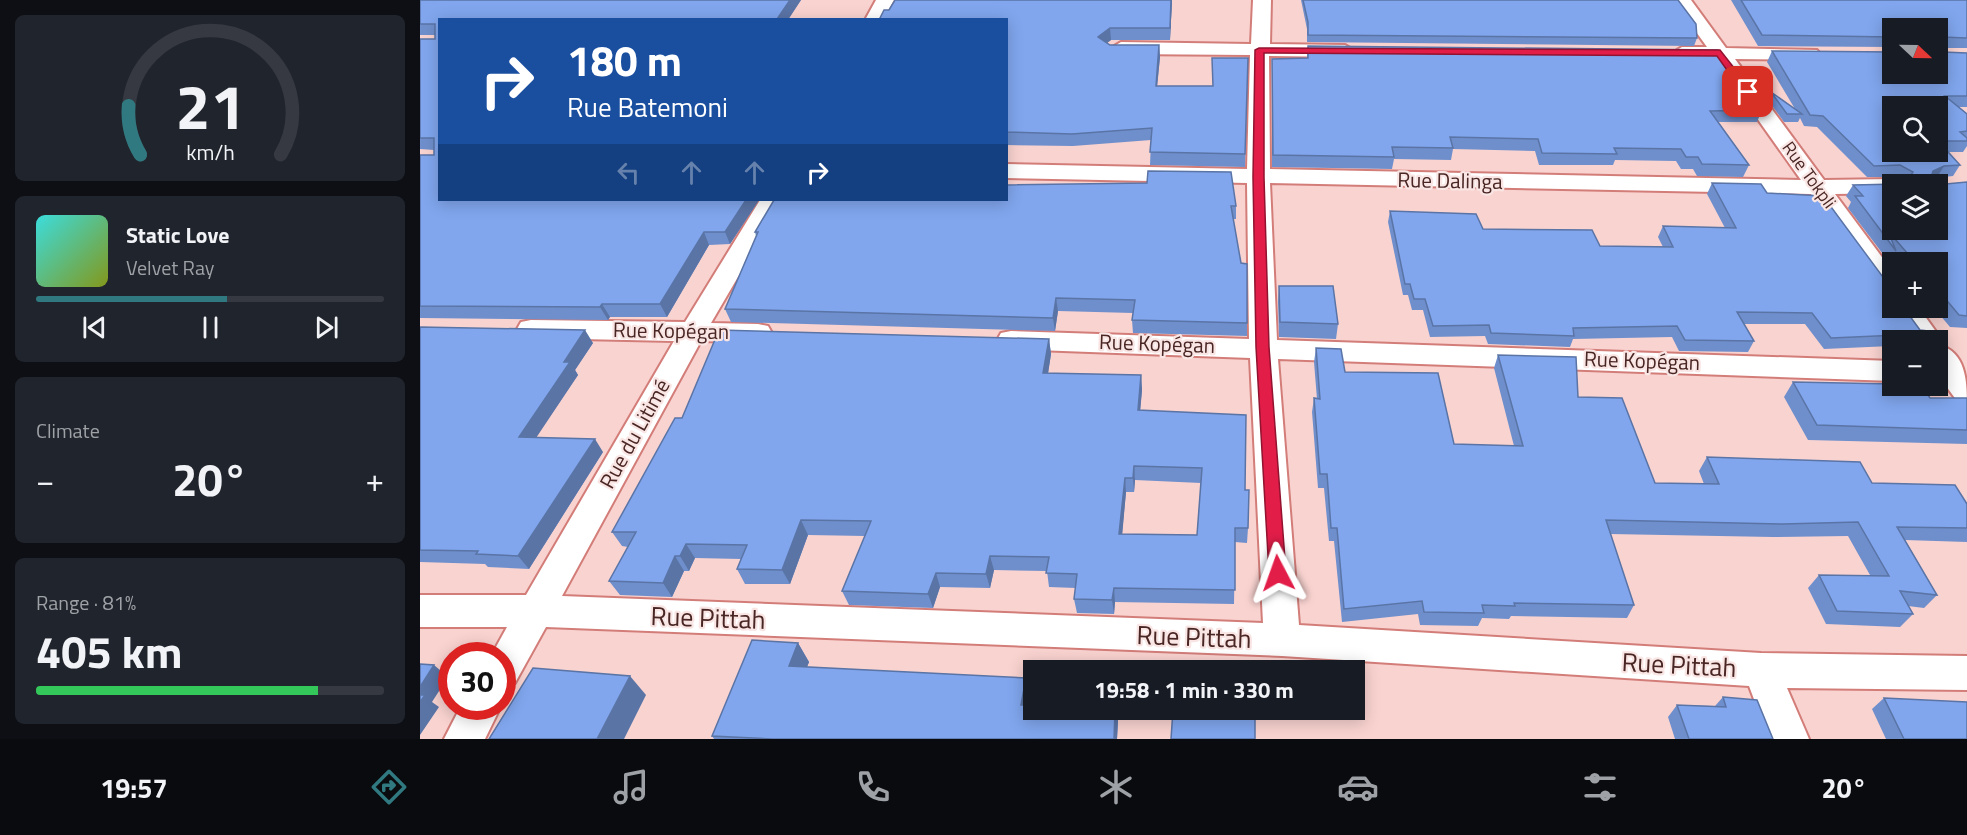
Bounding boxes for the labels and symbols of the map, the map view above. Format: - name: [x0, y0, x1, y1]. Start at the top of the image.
- north arrow: [1882, 18, 1948, 84]
- pin: [1722, 66, 1773, 117]
- street label: Rue Tokpli: [1776, 136, 1843, 214]
- street label: Rue Dalinga: [1397, 163, 1503, 197]
- street label: Rue Kopégan: [613, 313, 729, 347]
- street label: Rue Kopégan: [1098, 325, 1216, 361]
- street label: Rue Kopégan: [1583, 342, 1701, 378]
- street label: Rue du Litimé: [591, 373, 677, 494]
- position arrow: [1246, 541, 1310, 605]
- street label: Rue Pittah: [650, 596, 766, 639]
- street label: Rue Pittah: [1136, 615, 1252, 658]
- speed limit sign: 30: [438, 642, 516, 720]
- street label: Rue Pittah: [1621, 642, 1737, 687]

